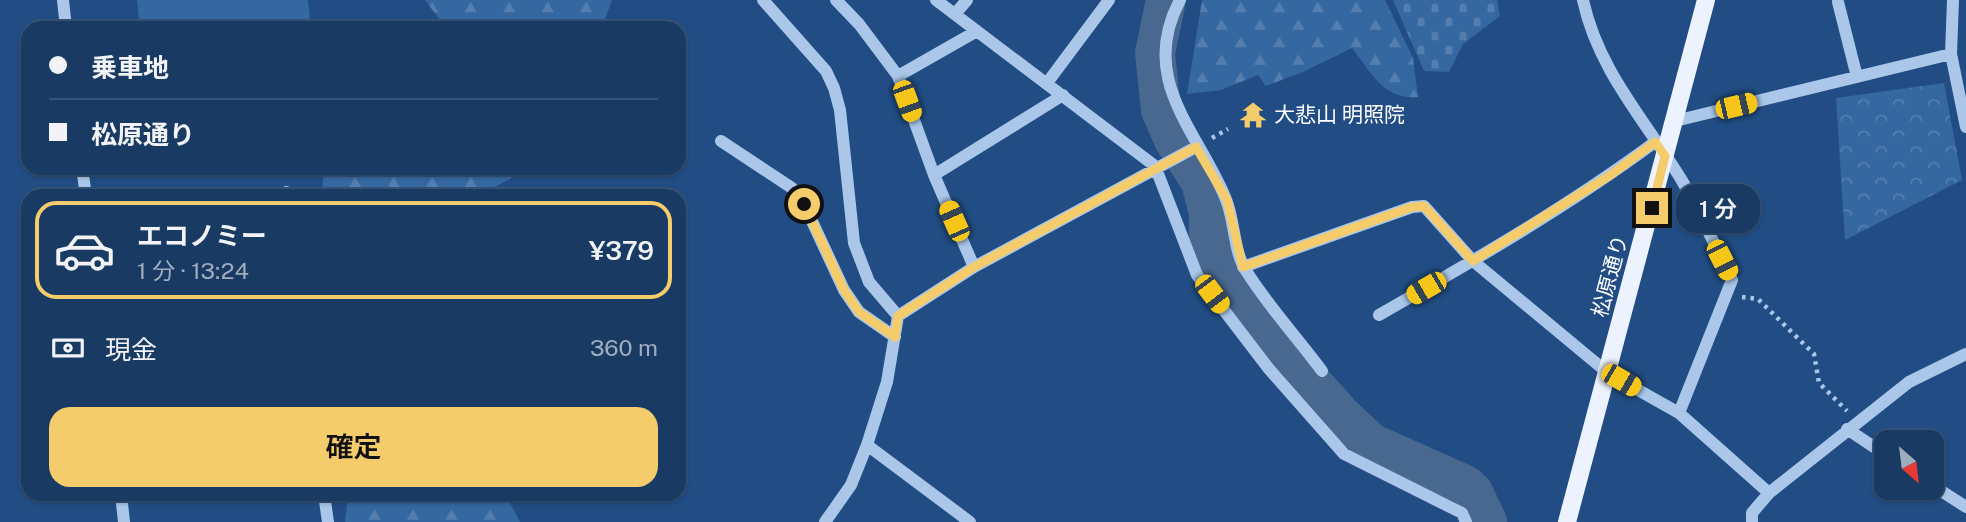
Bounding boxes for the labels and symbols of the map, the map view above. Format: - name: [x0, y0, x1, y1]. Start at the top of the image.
- car: [890, 78, 925, 124]
- car: [1714, 91, 1759, 121]
- temple icon: 大悲山 明照院: [1238, 100, 1268, 130]
- place label: 大悲山 明照院: [1274, 102, 1405, 127]
- callout: 1 分: [1676, 184, 1760, 232]
- route start: [788, 188, 820, 220]
- route end: [1636, 192, 1668, 224]
- car: [936, 198, 973, 244]
- street label: 松原通り: [1587, 232, 1632, 320]
- car: [1704, 237, 1741, 283]
- car: [1403, 268, 1450, 308]
- car: [1191, 271, 1234, 317]
- car: [1598, 360, 1645, 400]
- north arrow: [1874, 430, 1944, 500]

